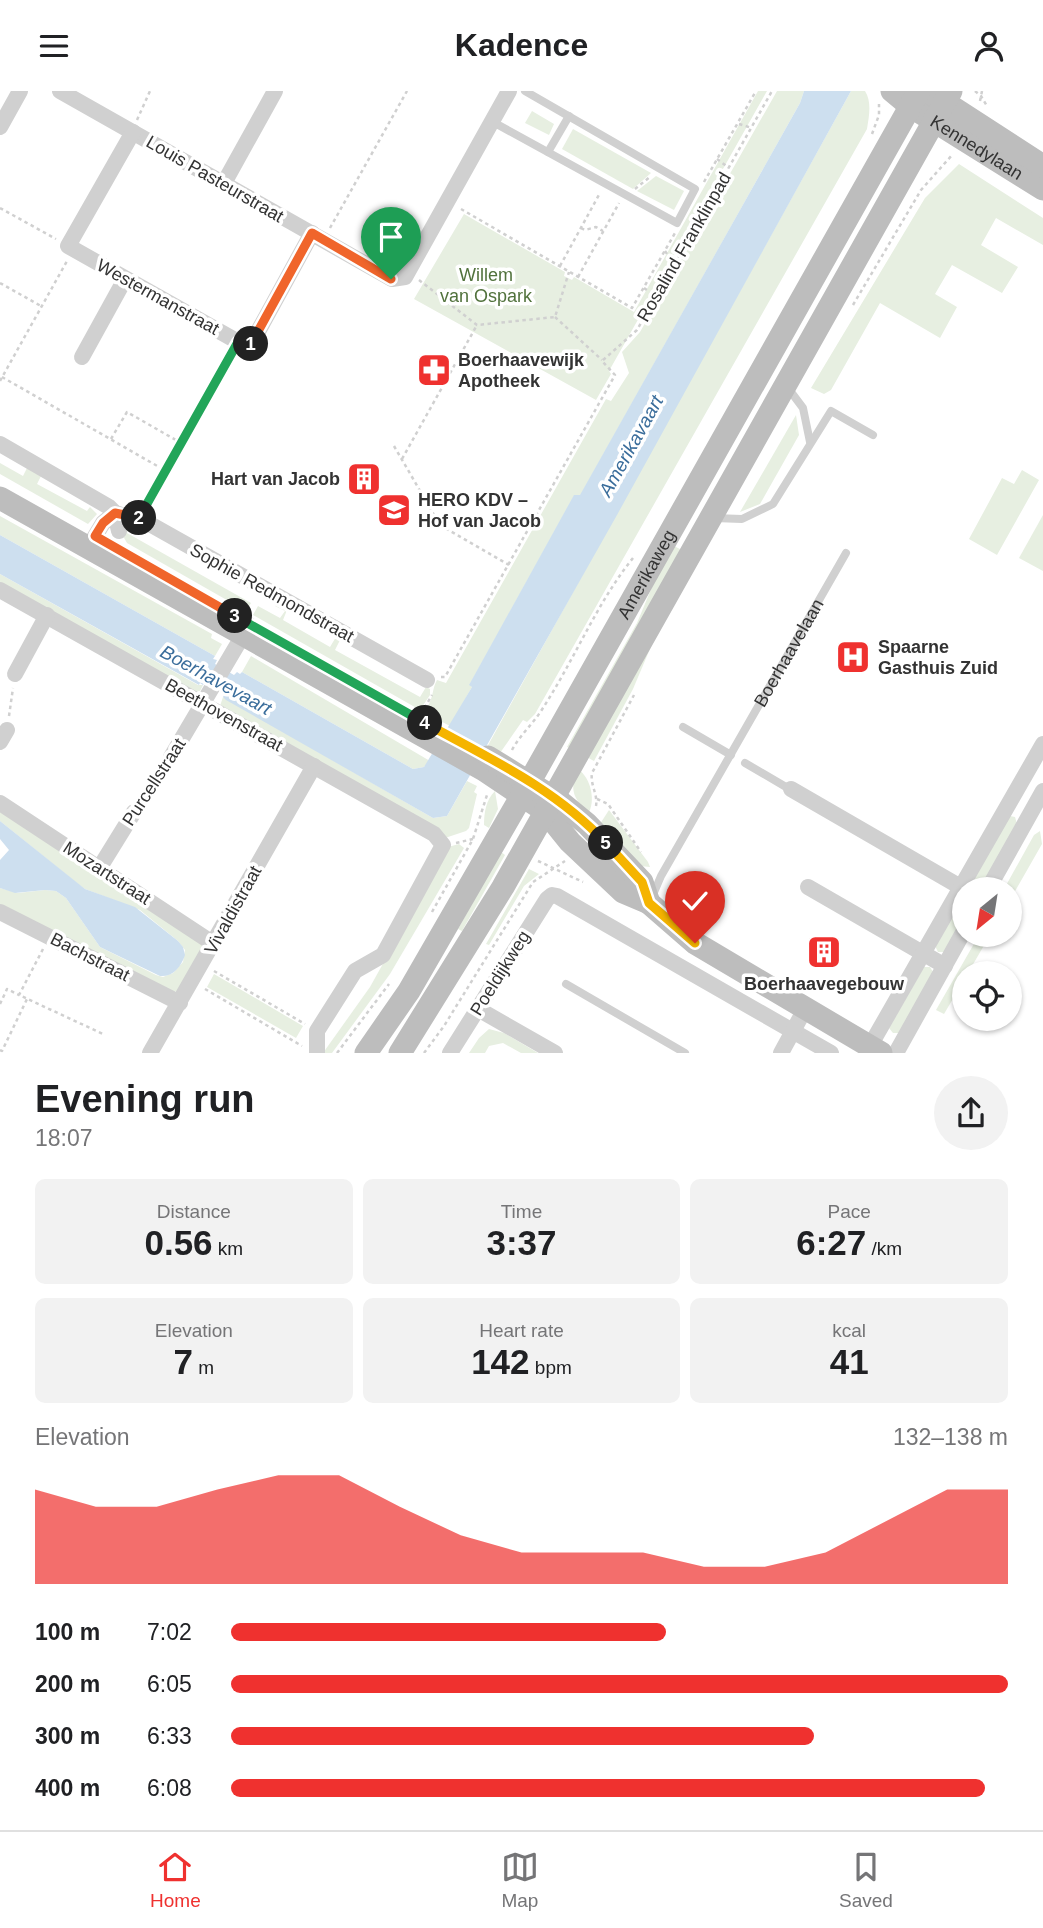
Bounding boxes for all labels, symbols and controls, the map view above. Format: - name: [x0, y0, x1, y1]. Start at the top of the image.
- icon: menu: [35, 27, 73, 65]
- text: Kadence: [455, 27, 588, 63]
- icon: person: [970, 27, 1008, 65]
- street label: Kennedylaan: [927, 111, 1027, 184]
- street label: Louis Pasteurstraat: [143, 132, 287, 226]
- street label: Rosalind Franklinpad: [633, 169, 735, 325]
- pin: [361, 207, 421, 279]
- icon: arrive: [372, 218, 410, 256]
- street label: Westermanstraat: [93, 255, 223, 339]
- park label: Willem van Ospark: [440, 265, 533, 306]
- pin: 1: [233, 327, 268, 361]
- text: 1: [245, 333, 256, 354]
- place label: Boerhaavewijk Apotheek: [458, 350, 585, 391]
- pharmacy icon: Boerhaavewijk Apotheek: [415, 351, 453, 389]
- water label: Amerikavaart: [594, 391, 668, 501]
- building icon: Hart van Jacob: [345, 460, 383, 498]
- place label: Hart van Jacob: [211, 469, 340, 489]
- place label: HERO KDV – Hof van Jacob: [418, 490, 541, 531]
- school or university icon: HERO KDV – Hof van Jacob: [375, 491, 413, 529]
- pin: 2: [122, 501, 156, 535]
- text: 2: [133, 507, 144, 528]
- street label: Amerikaweg: [613, 526, 680, 622]
- street label: Sophie Redmondstraat: [187, 540, 357, 646]
- street label: Boerhaavelaan: [750, 595, 828, 710]
- pin: 3: [218, 599, 252, 633]
- text: 3: [229, 605, 240, 626]
- place label: Spaarne Gasthuis Zuid: [878, 637, 998, 678]
- hospital icon: Spaarne Gasthuis Zuid: [834, 638, 872, 676]
- water label: Boerhavevaart: [157, 641, 276, 719]
- street label: Beethovenstraat: [162, 674, 286, 756]
- pin: 4: [408, 705, 442, 741]
- text: 4: [419, 712, 430, 733]
- street label: Purcellstraat: [118, 735, 190, 829]
- pin: 5: [588, 825, 624, 861]
- text: 5: [600, 832, 611, 853]
- street label: Mozartstraat: [60, 837, 154, 909]
- street label: Vivaldistraat: [201, 862, 265, 958]
- pin: [665, 871, 725, 943]
- north arrow: [952, 877, 1022, 947]
- map controls: [952, 877, 1022, 1031]
- icon: check: [676, 882, 714, 920]
- street label: Poeldijkweg: [466, 927, 534, 1019]
- street label: Bachstraat: [47, 929, 133, 985]
- building icon: Boerhaavegebouw: [805, 933, 843, 971]
- button: locate: [952, 961, 1022, 1031]
- place label: Boerhaavegebouw: [744, 974, 905, 994]
- button: share: [934, 1076, 1008, 1150]
- text: Evening run: [35, 1078, 255, 1120]
- text: 18:07: [35, 1125, 93, 1151]
- text: Distance: [157, 1201, 231, 1222]
- text: Time: [501, 1201, 542, 1222]
- text: Pace: [828, 1201, 871, 1222]
- text: 0.56: [144, 1223, 213, 1262]
- text: 3:37: [486, 1223, 557, 1262]
- text: 6:27: [796, 1223, 866, 1262]
- text: km: [213, 1238, 243, 1259]
- text: /km: [866, 1238, 902, 1259]
- text: Elevation: [155, 1320, 233, 1341]
- text: Heart rate: [479, 1320, 564, 1341]
- text: kcal: [832, 1320, 866, 1341]
- text: 7: [174, 1342, 193, 1381]
- text: 142: [471, 1342, 530, 1381]
- text: 41: [830, 1342, 869, 1381]
- text: m: [193, 1357, 214, 1378]
- text: bpm: [530, 1357, 572, 1378]
- text: Elevation: [35, 1424, 130, 1450]
- text: 132–138 m: [893, 1424, 1008, 1450]
- text: 100 m: [35, 1619, 100, 1645]
- text: 7:02: [147, 1619, 192, 1645]
- text: 200 m: [35, 1671, 100, 1697]
- text: 6:05: [147, 1671, 192, 1697]
- text: 300 m: [35, 1723, 100, 1749]
- text: 6:33: [147, 1723, 192, 1749]
- text: 400 m: [35, 1775, 100, 1801]
- text: 6:08: [147, 1775, 192, 1801]
- tab: Home: [150, 1848, 201, 1912]
- tab: Map: [501, 1848, 539, 1912]
- tab: Saved: [839, 1848, 893, 1912]

